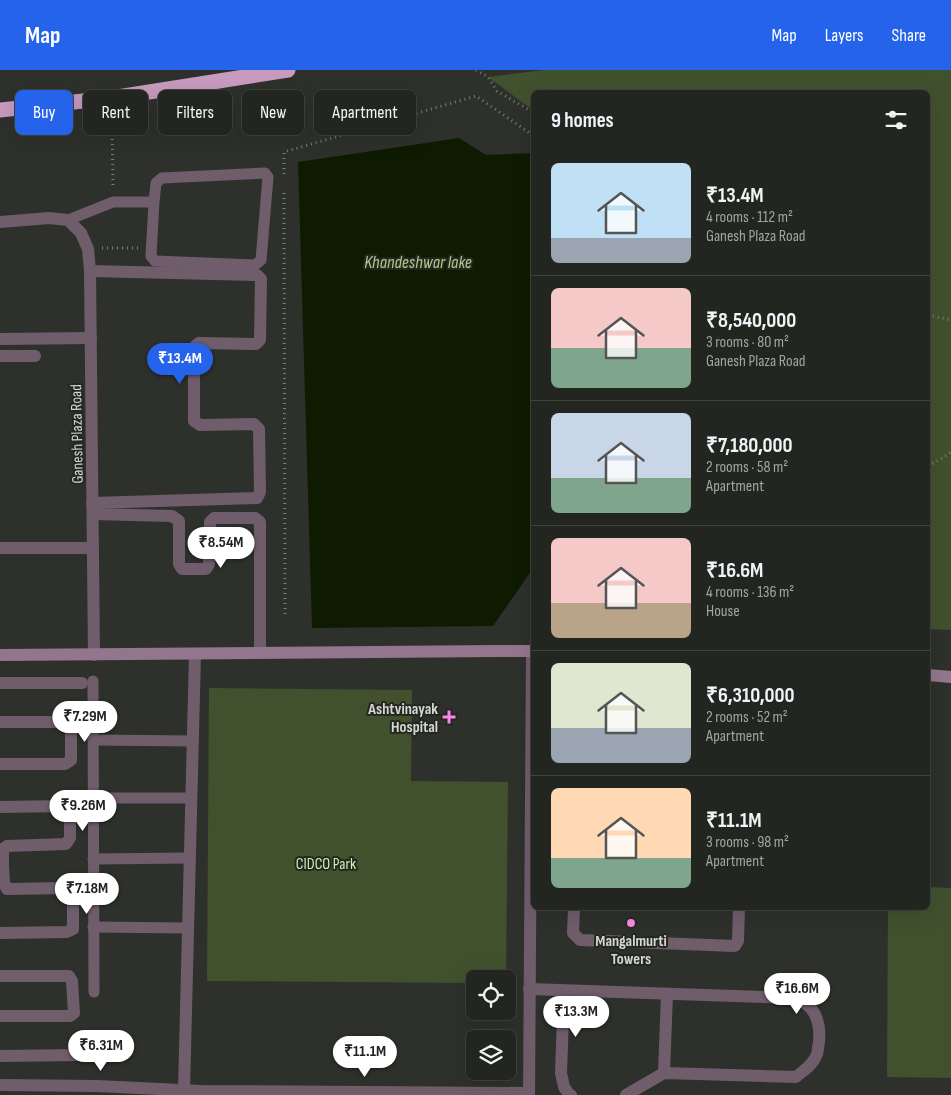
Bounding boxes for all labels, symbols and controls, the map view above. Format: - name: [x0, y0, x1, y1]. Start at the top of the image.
- text: Map: [25, 21, 60, 50]
- text: Map: [772, 25, 797, 46]
- text: Layers: [825, 25, 864, 46]
- text: Share: [892, 25, 926, 46]
- chip: Buy: [15, 90, 73, 135]
- chip: Rent: [83, 90, 148, 135]
- chip: Filters: [158, 90, 232, 135]
- chip: New: [242, 90, 304, 135]
- chip: Apartment: [314, 90, 416, 135]
- icon: filters: [882, 106, 910, 134]
- text: 9 homes: [551, 108, 614, 133]
- icon: home: [591, 183, 651, 243]
- text: ₹13.4M: [706, 183, 764, 208]
- text: 4 rooms · 112 m²: [706, 208, 793, 227]
- text: Ganesh Plaza Road: [706, 227, 805, 246]
- water label: Khandeshwar lake: [364, 252, 472, 273]
- icon: home: [591, 308, 651, 368]
- text: ₹8,540,000: [706, 308, 796, 333]
- text: 3 rooms · 80 m²: [706, 333, 789, 352]
- pin: ₹13.4M: [139, 342, 221, 385]
- text: ₹13.4M: [158, 349, 202, 368]
- text: Ganesh Plaza Road: [706, 352, 805, 371]
- street label: Ganesh Plaza Road: [67, 384, 88, 484]
- icon: home: [591, 433, 651, 493]
- text: ₹7,180,000: [706, 433, 793, 458]
- text: 2 rooms · 58 m²: [706, 458, 788, 477]
- text: Apartment: [706, 477, 764, 496]
- pin: ₹8.54M: [180, 526, 262, 569]
- text: ₹8.54M: [199, 533, 243, 552]
- icon: home: [591, 558, 651, 618]
- text: ₹16.6M: [706, 558, 763, 583]
- text: 4 rooms · 136 m²: [706, 583, 794, 602]
- text: House: [706, 602, 740, 621]
- icon: home: [591, 683, 651, 743]
- text: ₹6,310,000: [706, 683, 794, 708]
- pin: ₹7.29M: [44, 700, 126, 743]
- place label: Ashtvinayak Hospital: [367, 700, 438, 737]
- text: ₹7.29M: [63, 707, 107, 726]
- text: 2 rooms · 52 m²: [706, 708, 788, 727]
- marker: Ashtvinayak Hospital: [442, 710, 456, 724]
- text: Apartment: [706, 727, 764, 746]
- pin: ₹9.26M: [42, 790, 124, 832]
- text: ₹9.26M: [60, 796, 106, 815]
- icon: home: [591, 808, 651, 868]
- text: ₹11.1M: [706, 808, 761, 833]
- text: 3 rooms · 98 m²: [706, 833, 789, 852]
- text: Apartment: [706, 852, 764, 871]
- park label: CIDCO Park: [296, 855, 356, 874]
- pin: ₹7.18M: [46, 872, 128, 915]
- text: ₹7.18M: [66, 879, 108, 898]
- marker: Mangalmurti Towers: [625, 917, 637, 929]
- place label: Mangalmurti Towers: [595, 932, 667, 969]
- map controls: [466, 970, 516, 1080]
- button: locate: [466, 970, 516, 1020]
- pin: ₹16.6M: [756, 972, 838, 1015]
- text: ₹16.6M: [775, 979, 819, 998]
- pin: ₹13.3M: [535, 996, 617, 1038]
- text: ₹13.3M: [554, 1002, 598, 1021]
- pin: ₹6.31M: [60, 1030, 142, 1072]
- button: layers: [466, 1030, 516, 1080]
- text: ₹6.31M: [79, 1036, 123, 1055]
- pin: ₹11.1M: [324, 1036, 406, 1078]
- text: ₹11.1M: [344, 1042, 386, 1061]

